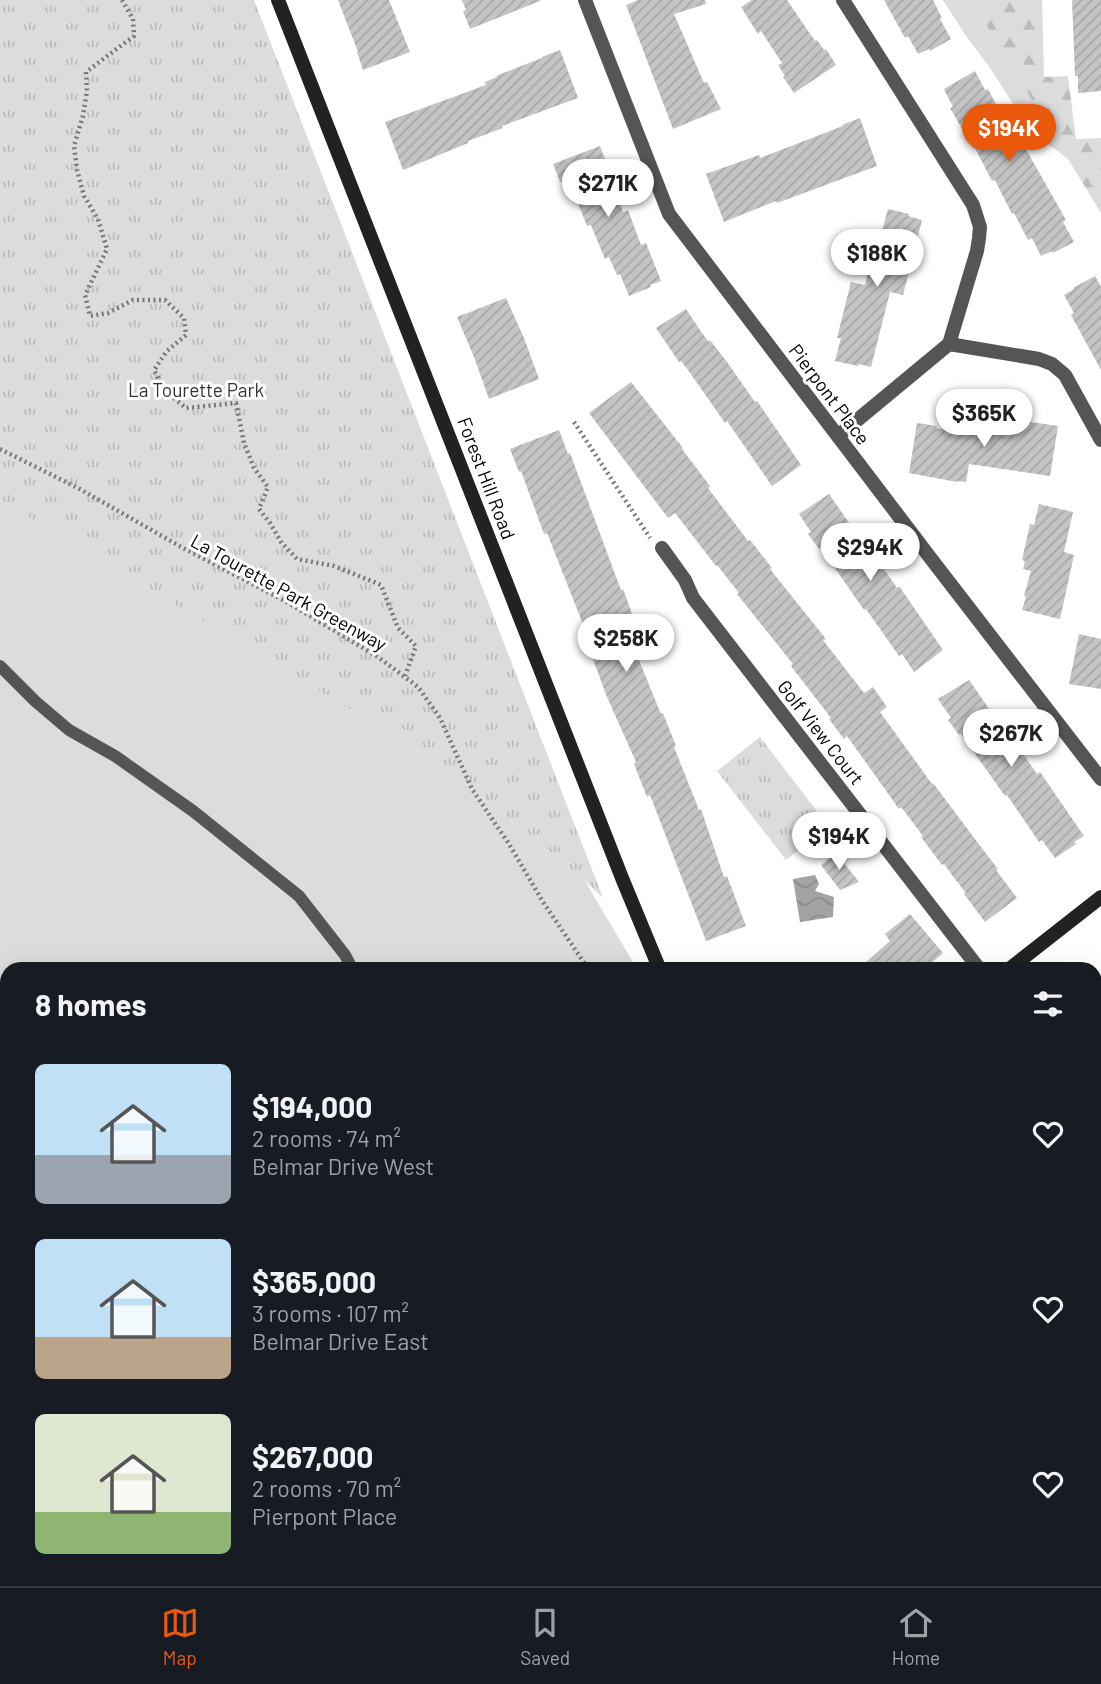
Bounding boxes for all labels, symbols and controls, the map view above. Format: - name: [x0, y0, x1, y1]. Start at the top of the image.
- pin: $194K: [960, 104, 1058, 164]
- text: $194K: [978, 113, 1040, 141]
- pin: $271K: [559, 160, 657, 219]
- text: $271K: [578, 168, 638, 196]
- pin: $188K: [828, 230, 926, 289]
- text: $188K: [847, 238, 907, 266]
- street label: Pierpont Place: [785, 339, 875, 449]
- park label: La Tourette Park: [128, 378, 264, 401]
- pin: $365K: [935, 390, 1033, 449]
- text: $365K: [952, 398, 1016, 426]
- street label: Forest Hill Road: [453, 414, 521, 542]
- pin: $294K: [821, 524, 919, 583]
- street label: La Tourette Park Greenway: [187, 529, 391, 656]
- text: $294K: [837, 532, 903, 560]
- pin: $258K: [577, 614, 675, 674]
- text: $258K: [593, 623, 659, 651]
- street label: Golf View Court: [773, 675, 869, 789]
- pin: $267K: [962, 710, 1060, 769]
- text: $267K: [979, 718, 1043, 746]
- pin: $194K: [790, 812, 888, 872]
- text: $194K: [808, 821, 870, 849]
- icon: filters: [1029, 985, 1067, 1023]
- text: 8 homes: [35, 986, 146, 1022]
- text: $194,000: [252, 1088, 372, 1124]
- icon: home: [91, 1092, 175, 1176]
- icon: heart: [1029, 1115, 1067, 1153]
- text: 2 rooms · 74 m²: [252, 1124, 401, 1152]
- text: Belmar Drive West: [252, 1152, 434, 1180]
- text: $365,000: [252, 1263, 376, 1299]
- icon: home: [91, 1267, 175, 1351]
- icon: heart: [1029, 1290, 1067, 1328]
- text: 3 rooms · 107 m²: [252, 1299, 409, 1327]
- text: Belmar Drive East: [252, 1327, 429, 1355]
- text: $267,000: [252, 1438, 373, 1474]
- icon: home: [91, 1442, 175, 1526]
- icon: heart: [1029, 1465, 1067, 1503]
- text: 2 rooms · 70 m²: [252, 1474, 401, 1502]
- text: Pierpont Place: [252, 1502, 397, 1530]
- tab: Map: [161, 1604, 199, 1669]
- tab: Saved: [520, 1604, 570, 1669]
- tab: Home: [892, 1604, 940, 1669]

